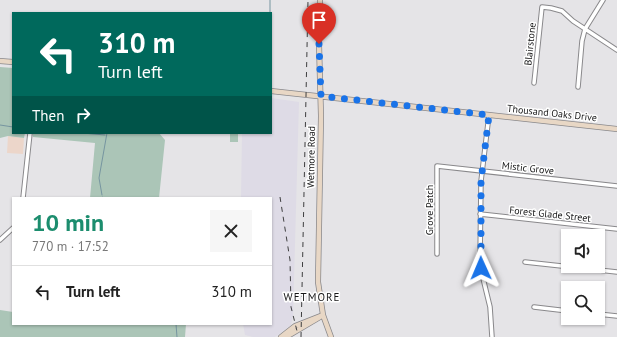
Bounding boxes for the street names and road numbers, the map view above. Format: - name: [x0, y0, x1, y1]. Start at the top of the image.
- street label: Blairstone: [521, 22, 539, 66]
- street label: Thousand Oaks Drive: [506, 102, 598, 124]
- street label: Wetmore Road: [304, 126, 318, 188]
- street label: Mistic Grove: [501, 159, 555, 177]
- street label: Grove Patch: [423, 185, 436, 235]
- street label: Forest Glade Street: [509, 203, 592, 225]

